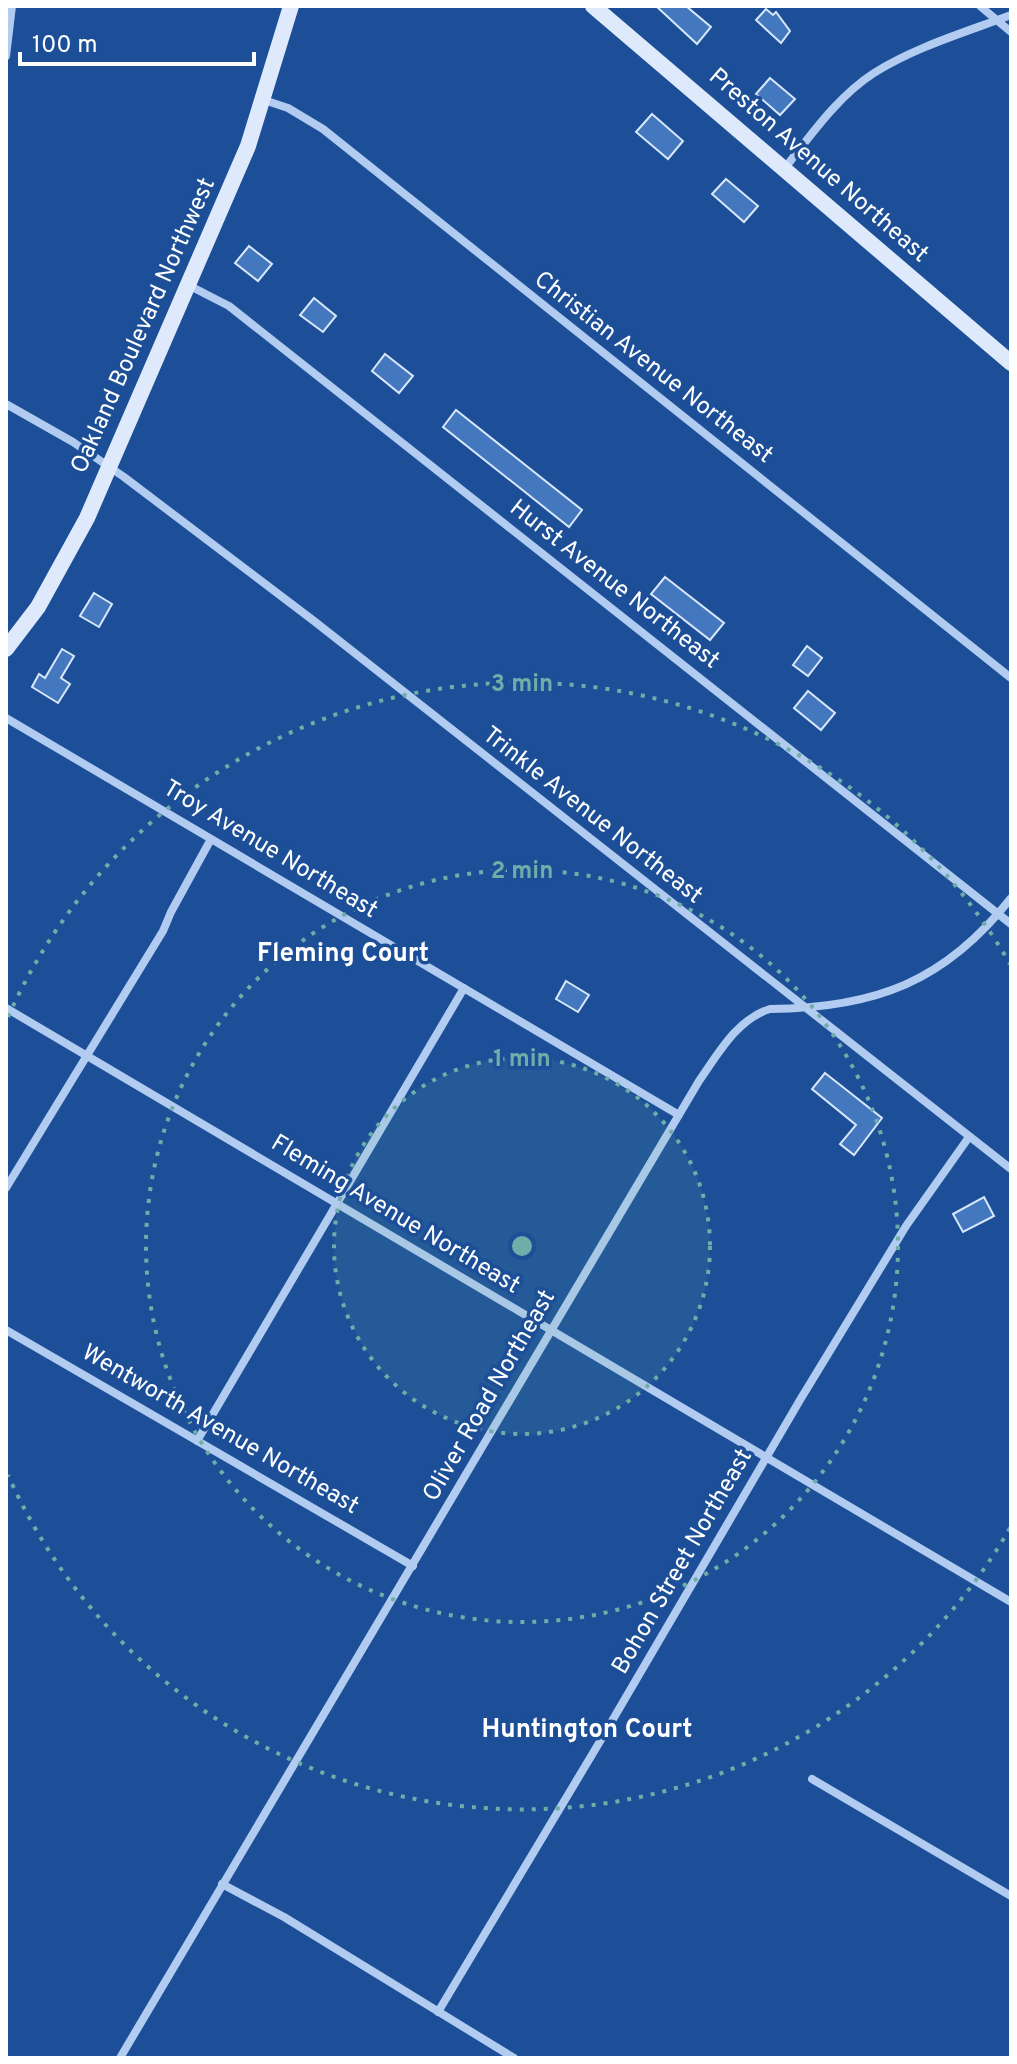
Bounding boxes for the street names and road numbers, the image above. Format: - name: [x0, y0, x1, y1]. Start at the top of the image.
- street label: Preston Avenue Northeast: [702, 62, 934, 270]
- street label: Oakland Boulevard Northwest: [65, 174, 223, 478]
- street label: Christian Avenue Northeast: [527, 265, 779, 471]
- street label: Hurst Avenue Northeast: [503, 494, 725, 676]
- street label: Trinkle Avenue Northeast: [476, 721, 708, 911]
- street label: Troy Avenue Northeast: [157, 774, 383, 926]
- street label: Fleming Avenue Northeast: [265, 1129, 525, 1301]
- street label: Oliver Road Northeast: [417, 1285, 563, 1507]
- street label: Wentworth Avenue Northeast: [76, 1338, 364, 1522]
- street label: Bohon Street Northeast: [606, 1444, 760, 1680]

